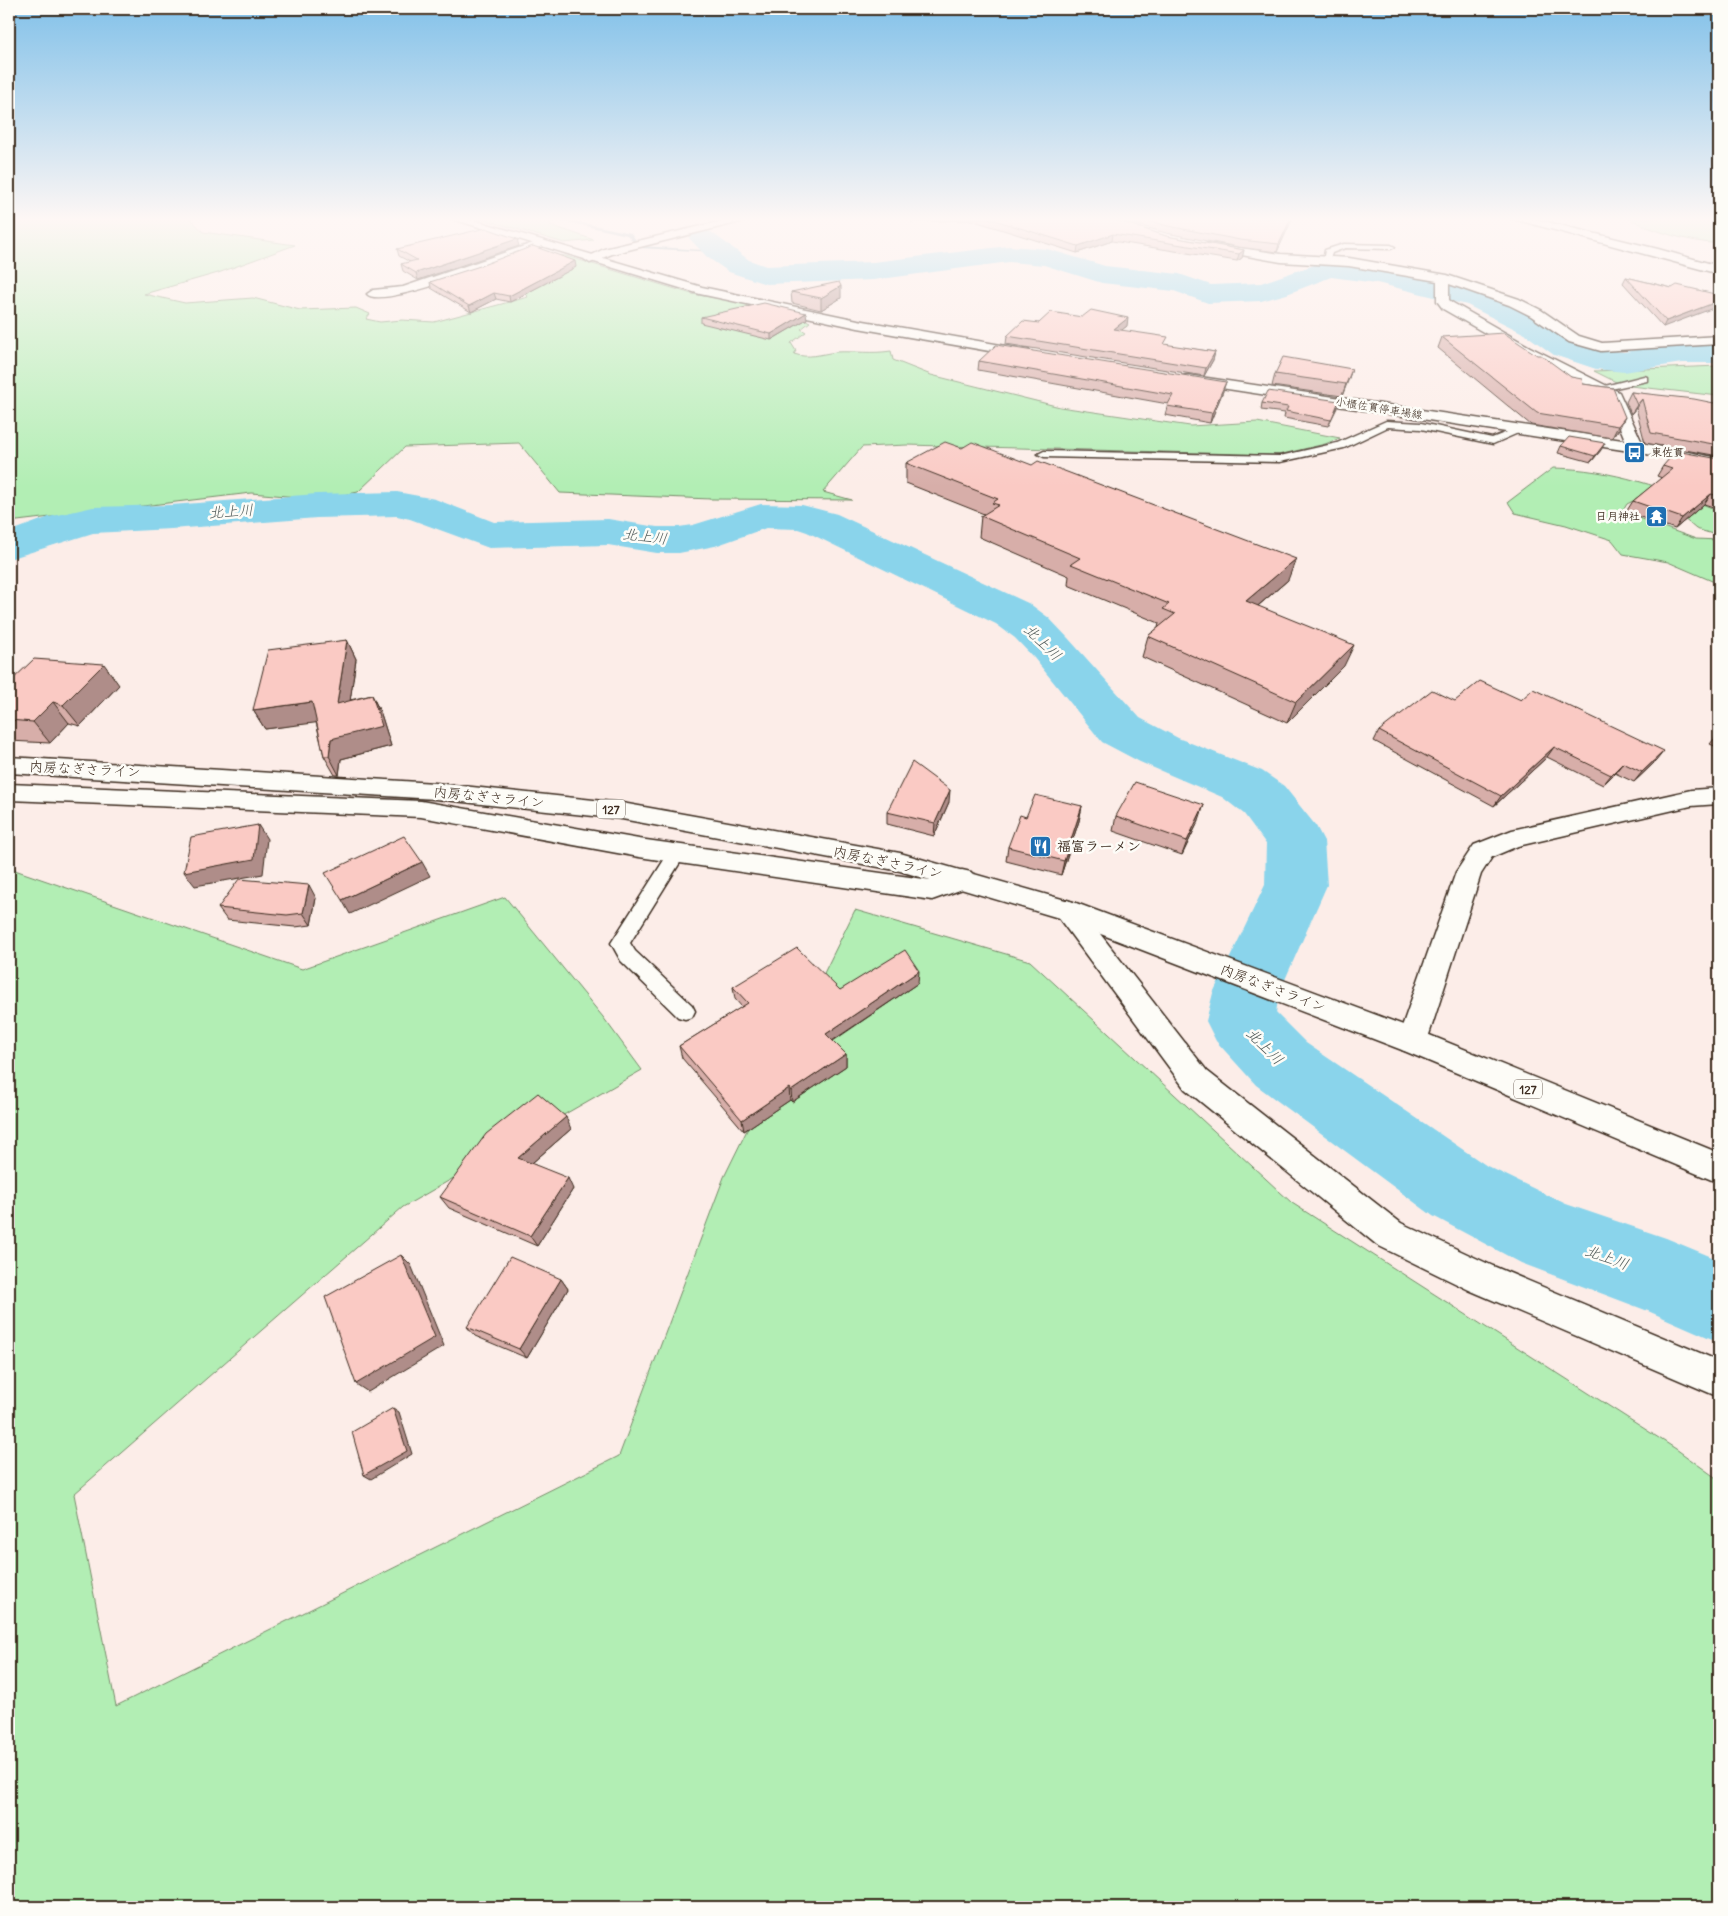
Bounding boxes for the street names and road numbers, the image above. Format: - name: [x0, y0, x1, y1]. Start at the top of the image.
- street label: 小櫃佐貫停車場線: [1334, 394, 1424, 422]
- street label: 内房なぎさライン: [29, 757, 141, 781]
- street label: 内房なぎさライン: [433, 782, 545, 812]
- road number: 127: [597, 800, 625, 819]
- street label: 内房なぎさライン: [832, 842, 944, 882]
- street label: 内房なぎさライン: [1218, 960, 1328, 1016]
- road number: 127: [1514, 1080, 1542, 1098]

